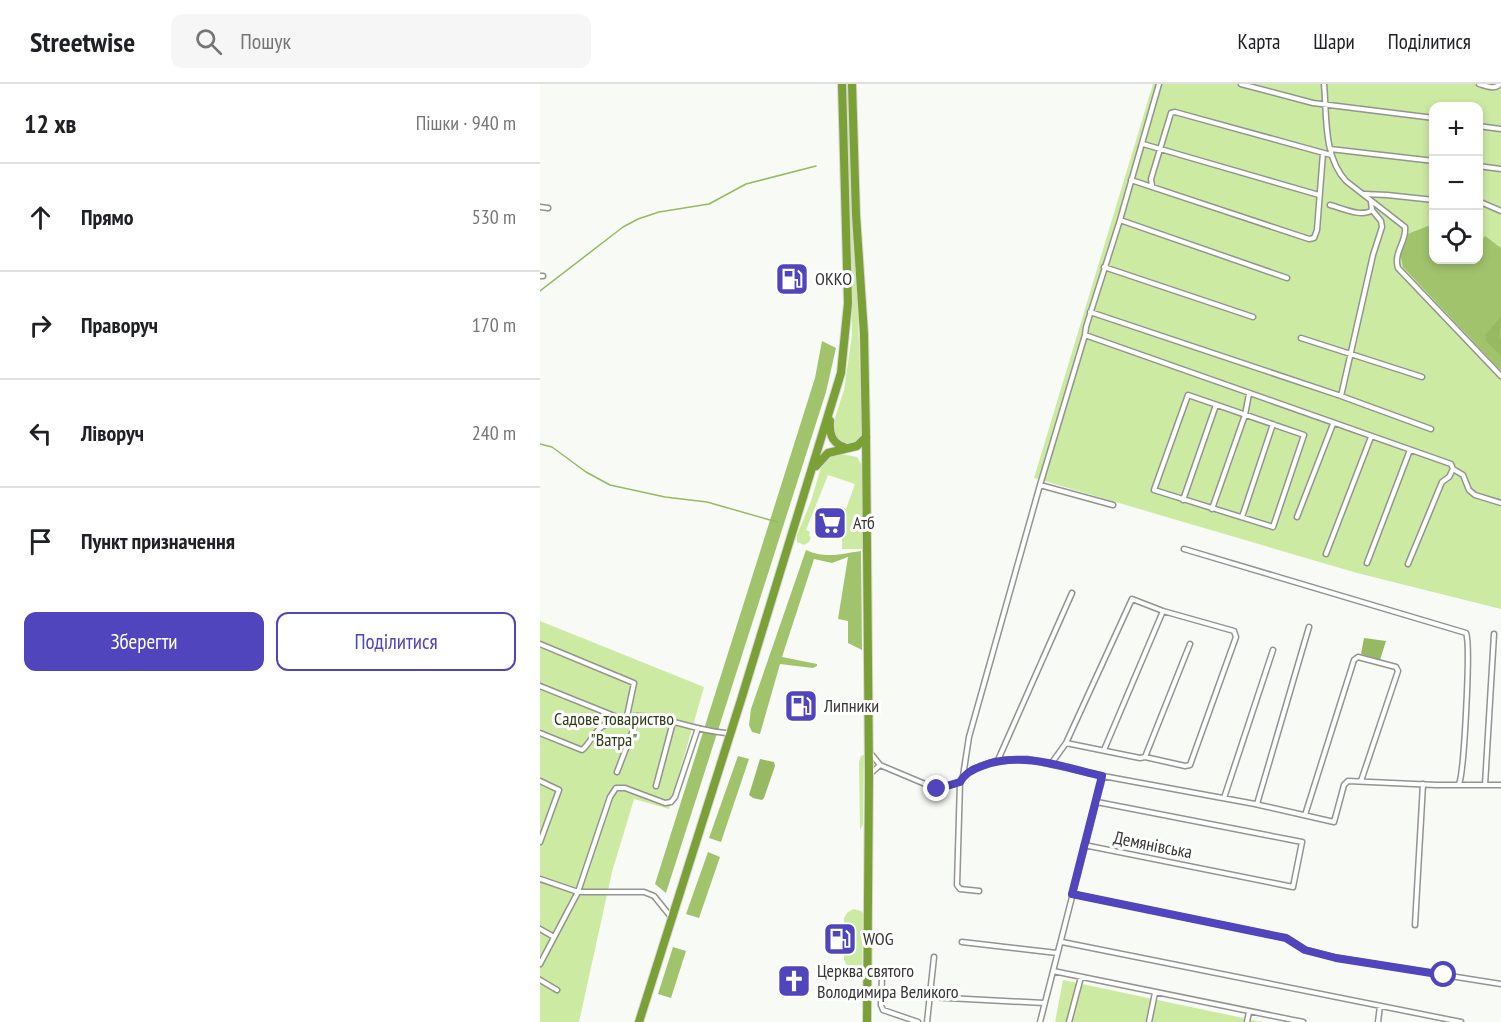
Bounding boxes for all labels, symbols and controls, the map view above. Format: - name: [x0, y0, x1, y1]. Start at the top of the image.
- search box: [171, 14, 591, 68]
- text: Streetwise: [30, 23, 135, 60]
- icon: search: [192, 25, 225, 58]
- text: Пошук: [240, 27, 291, 55]
- text: Карта: [1238, 28, 1280, 55]
- text: Шари: [1313, 28, 1355, 55]
- text: Поділитися: [1388, 28, 1471, 55]
- map controls: [1429, 102, 1483, 264]
- button: +: [1429, 102, 1483, 156]
- text: 12 хв: [24, 107, 76, 140]
- text: Пішки · 940 m: [416, 110, 516, 136]
- button: −: [1429, 156, 1483, 210]
- icon: ahead: [24, 201, 57, 234]
- text: Прямо: [81, 203, 134, 231]
- text: 530 m: [472, 204, 516, 230]
- button: locate: [1429, 210, 1483, 264]
- fuel station icon: ОККО: [774, 261, 810, 297]
- place label: ОККО: [815, 267, 852, 290]
- icon: right: [24, 309, 57, 342]
- text: Праворуч: [81, 311, 158, 339]
- text: 170 m: [472, 312, 516, 338]
- icon: left: [24, 417, 57, 450]
- text: Ліворуч: [81, 419, 144, 447]
- text: 240 m: [472, 420, 516, 446]
- supermarket icon: Атб: [812, 505, 848, 541]
- place label: Атб: [853, 511, 875, 534]
- icon: arrive: [24, 525, 57, 558]
- text: Пункт призначення: [81, 527, 235, 555]
- button: Зберегти: [24, 612, 264, 671]
- button: Поділитися: [276, 612, 516, 671]
- fuel station icon: Липники: [783, 688, 819, 724]
- place label: Липники: [823, 694, 879, 717]
- park label: Садове товариство "Ватра": [554, 707, 674, 751]
- route end: [923, 775, 949, 801]
- street label: Демянівська: [1112, 826, 1194, 863]
- fuel station icon: WOG: [822, 921, 858, 957]
- place label: WOG: [863, 927, 894, 950]
- place label: Церква святого Володимира Великого: [817, 959, 959, 1003]
- route start: [1430, 961, 1456, 987]
- church icon: Церква святого Володимира Великого: [776, 963, 812, 999]

